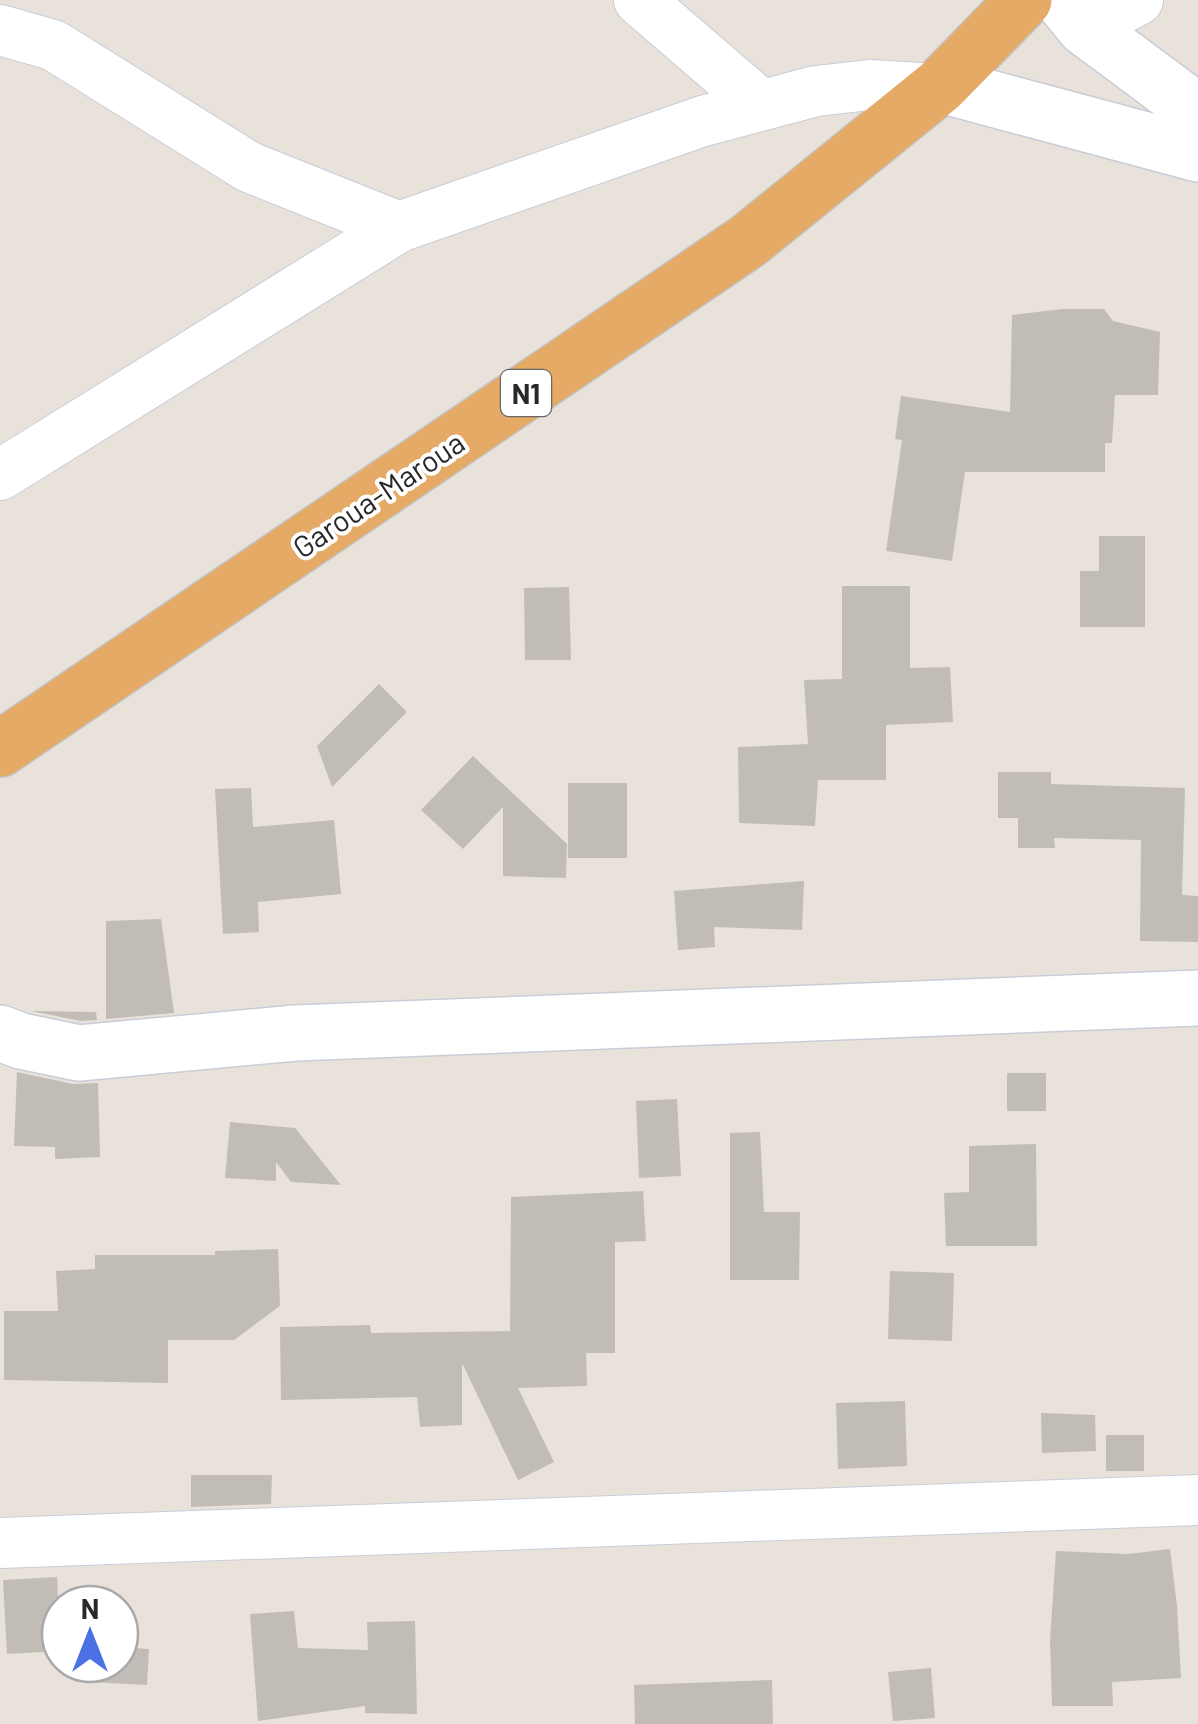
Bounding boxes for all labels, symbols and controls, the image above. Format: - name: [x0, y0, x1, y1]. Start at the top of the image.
- road number: N1: [501, 370, 551, 416]
- street label: Garoua-Maroua: [285, 423, 471, 565]
- north arrow: [40, 1584, 140, 1684]
- text: N: [81, 1591, 99, 1625]

